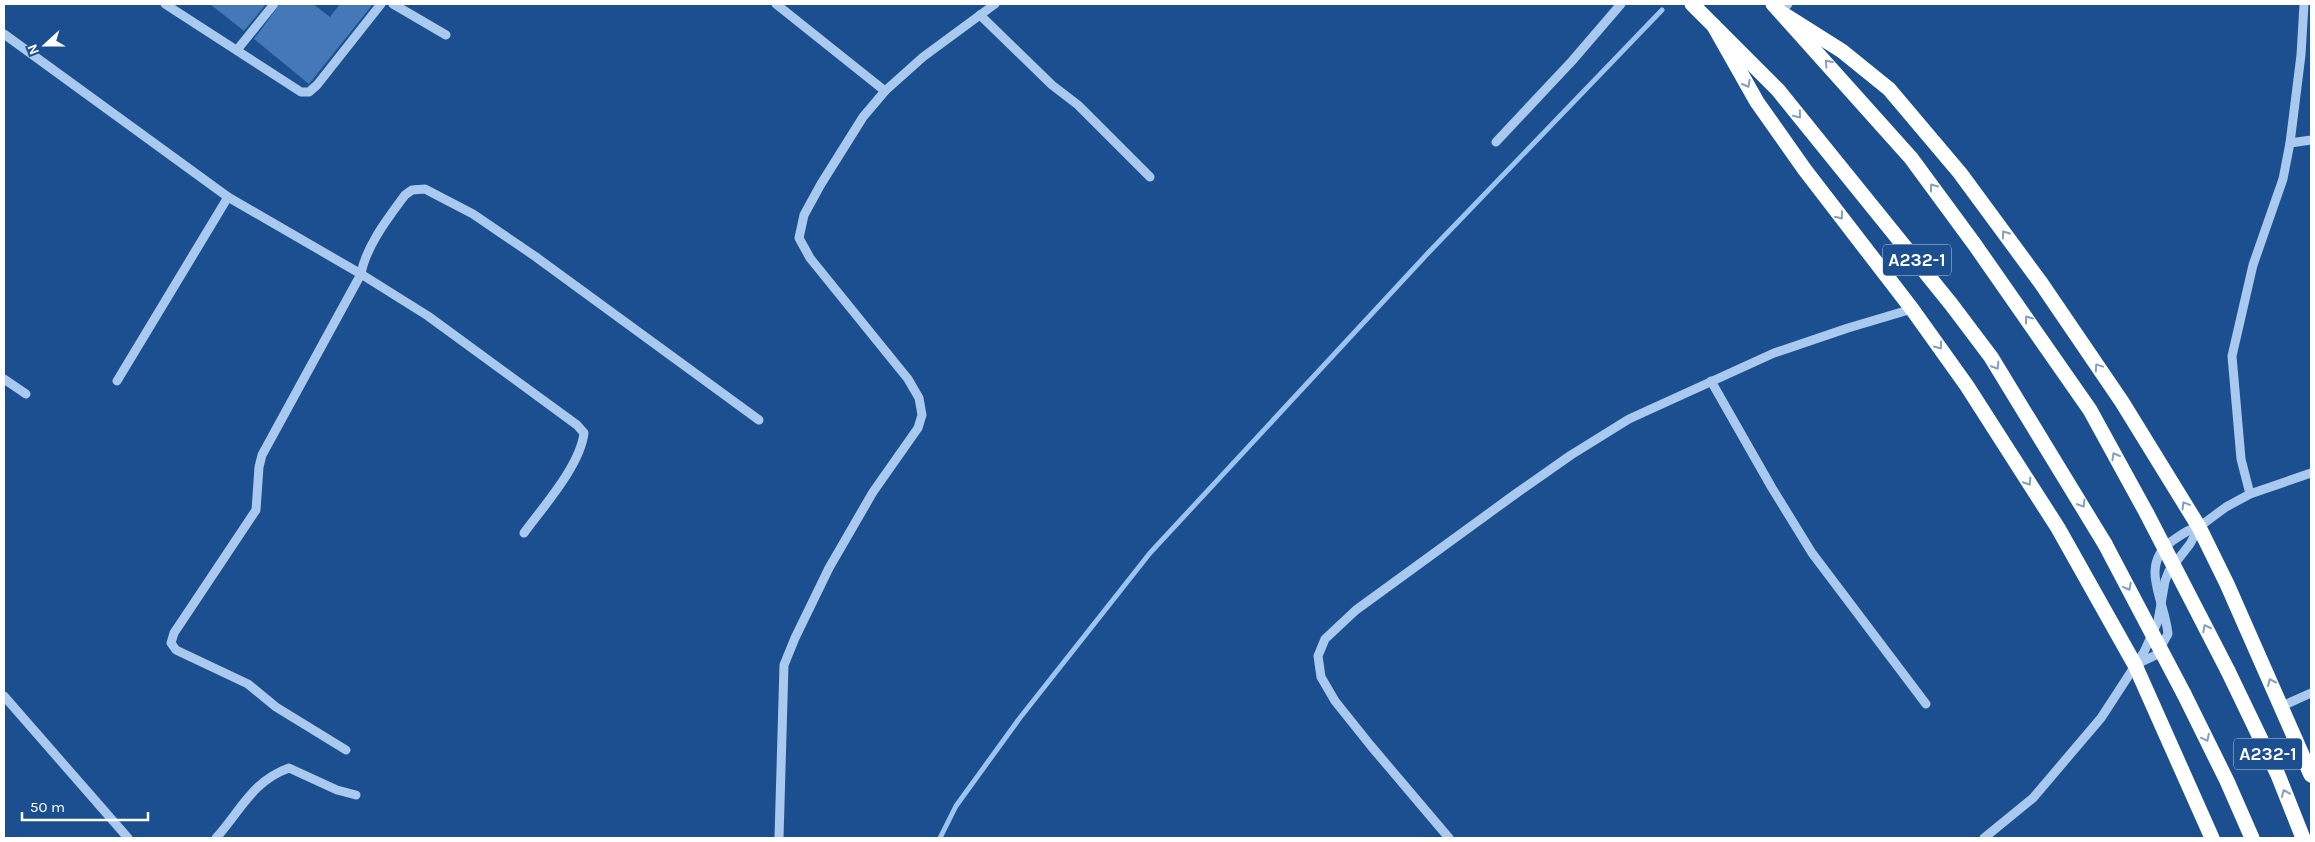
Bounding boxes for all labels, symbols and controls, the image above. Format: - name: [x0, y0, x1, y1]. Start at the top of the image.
- north arrow: [20, 20, 70, 70]
- text: N: [24, 42, 43, 57]
- one-way arrow: [1825, 60, 1834, 69]
- one-way arrow: [1740, 78, 1750, 87]
- one-way arrow: [1793, 109, 1801, 118]
- one-way arrow: [1930, 184, 1938, 193]
- one-way arrow: [1835, 210, 1843, 219]
- one-way arrow: [2002, 230, 2011, 240]
- road number: A232-1: [1883, 244, 1951, 276]
- one-way arrow: [2025, 315, 2034, 325]
- one-way arrow: [1933, 340, 1941, 349]
- one-way arrow: [1990, 361, 2000, 370]
- one-way arrow: [2095, 364, 2104, 373]
- one-way arrow: [2111, 452, 2121, 461]
- one-way arrow: [2022, 476, 2031, 485]
- one-way arrow: [2075, 499, 2085, 508]
- one-way arrow: [2182, 501, 2192, 510]
- one-way arrow: [2122, 582, 2132, 591]
- one-way arrow: [2202, 624, 2212, 633]
- one-way arrow: [2266, 678, 2277, 687]
- one-way arrow: [2199, 733, 2210, 742]
- road number: A232-1: [2234, 739, 2302, 770]
- one-way arrow: [2281, 789, 2291, 798]
- scale bar: [22, 790, 149, 822]
- text: 50 m: [30, 798, 65, 816]

